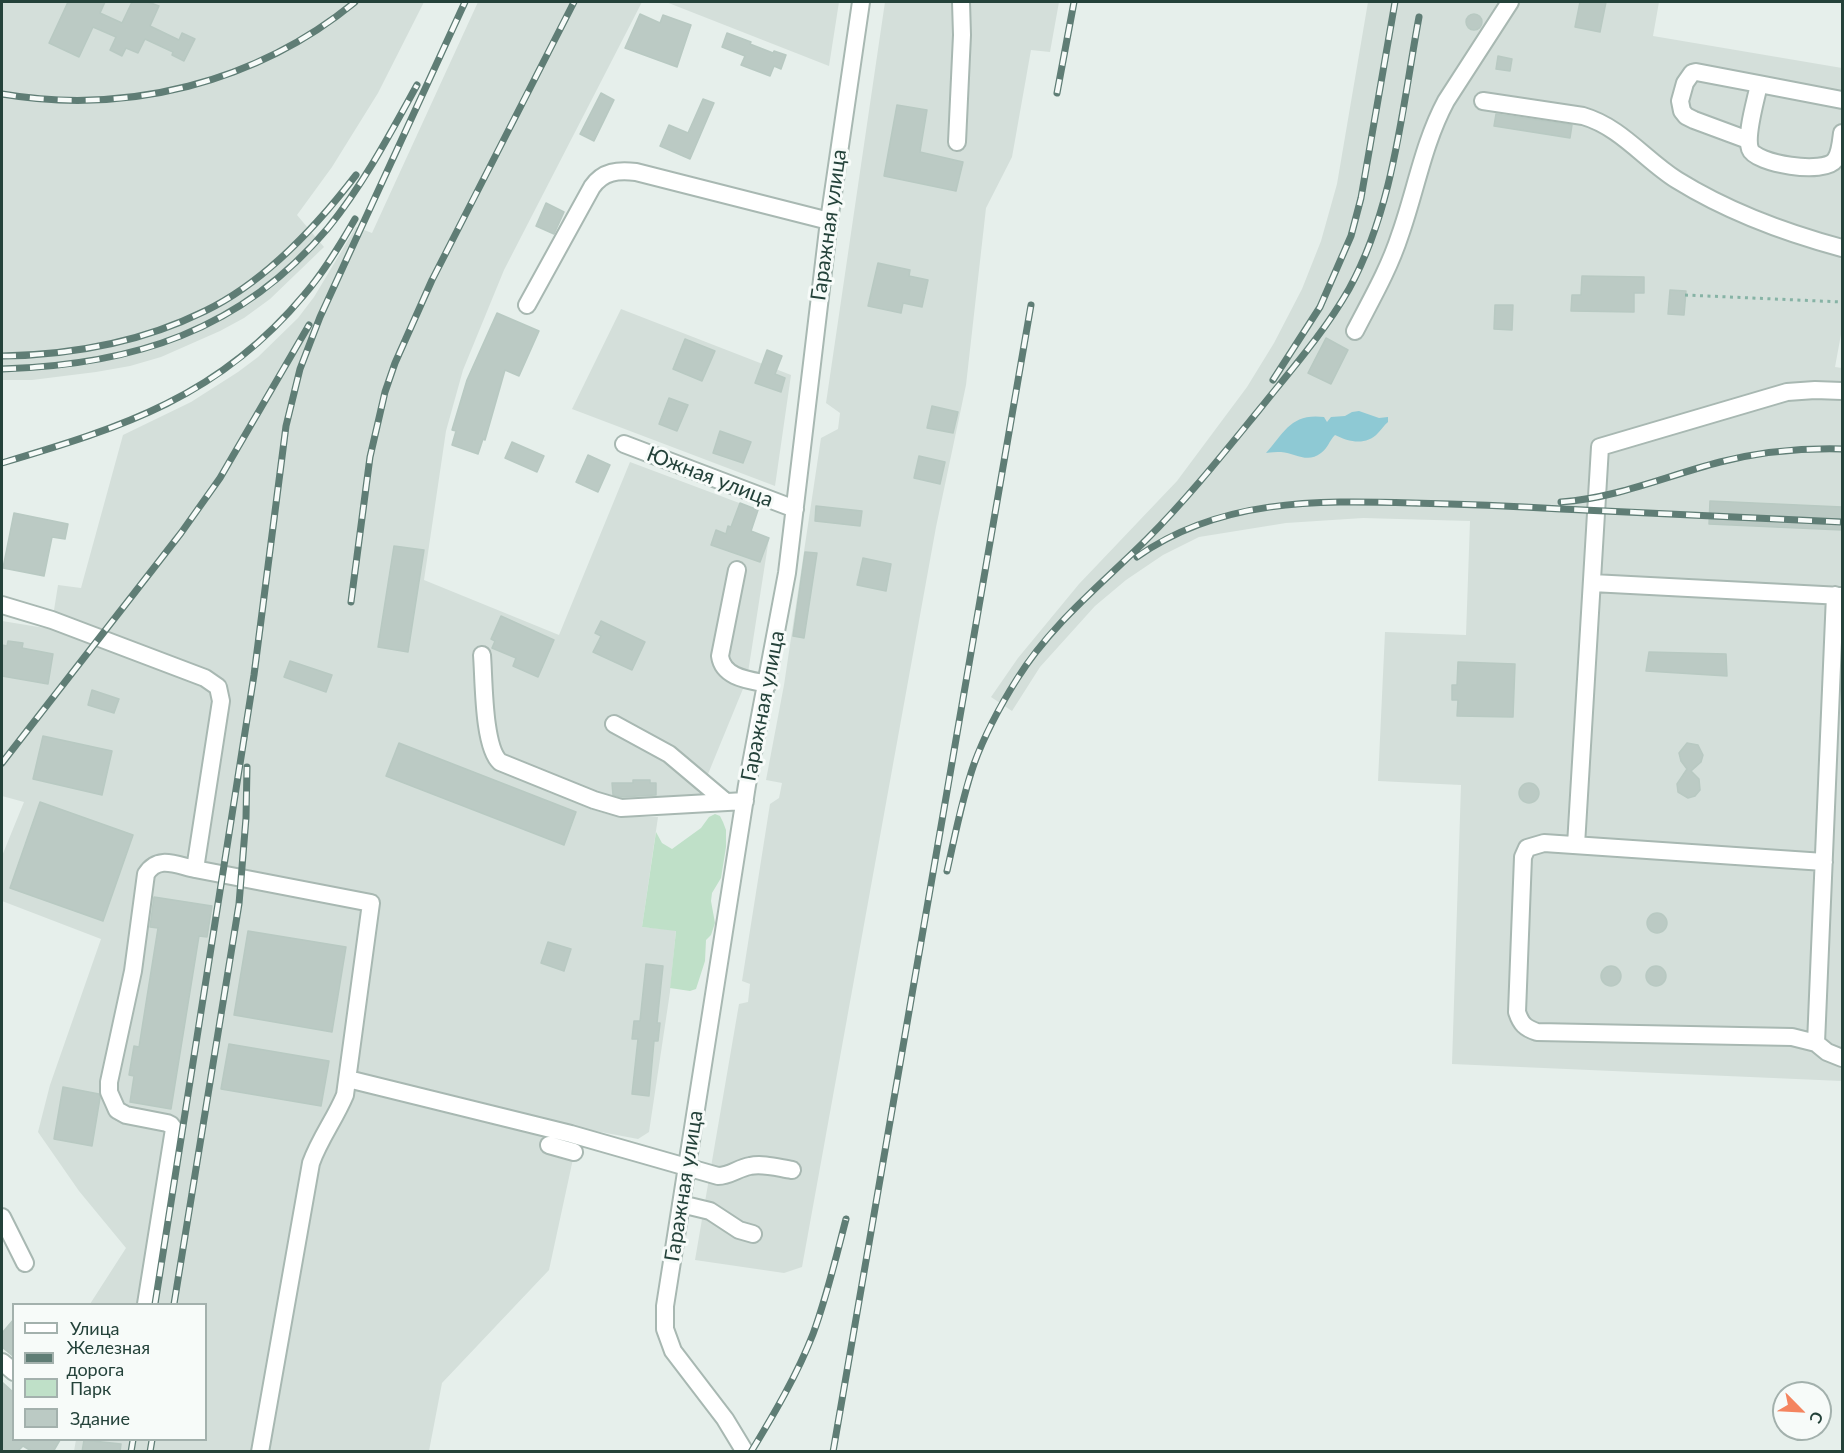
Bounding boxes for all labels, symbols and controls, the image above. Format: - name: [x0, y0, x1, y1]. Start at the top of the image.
- street label: Гаражная улица: [806, 148, 852, 302]
- street label: Южная улица: [643, 441, 777, 513]
- street label: Гаражная улица: [736, 629, 790, 783]
- street label: Гаражная улица: [660, 1109, 708, 1263]
- legend: [12, 1303, 207, 1441]
- text: Улица: [70, 1317, 120, 1339]
- text: Железная дорога: [66, 1336, 150, 1380]
- text: Парк: [70, 1377, 111, 1399]
- north arrow: [1772, 1381, 1832, 1441]
- text: Здание: [70, 1407, 130, 1429]
- text: С: [1806, 1409, 1828, 1426]

